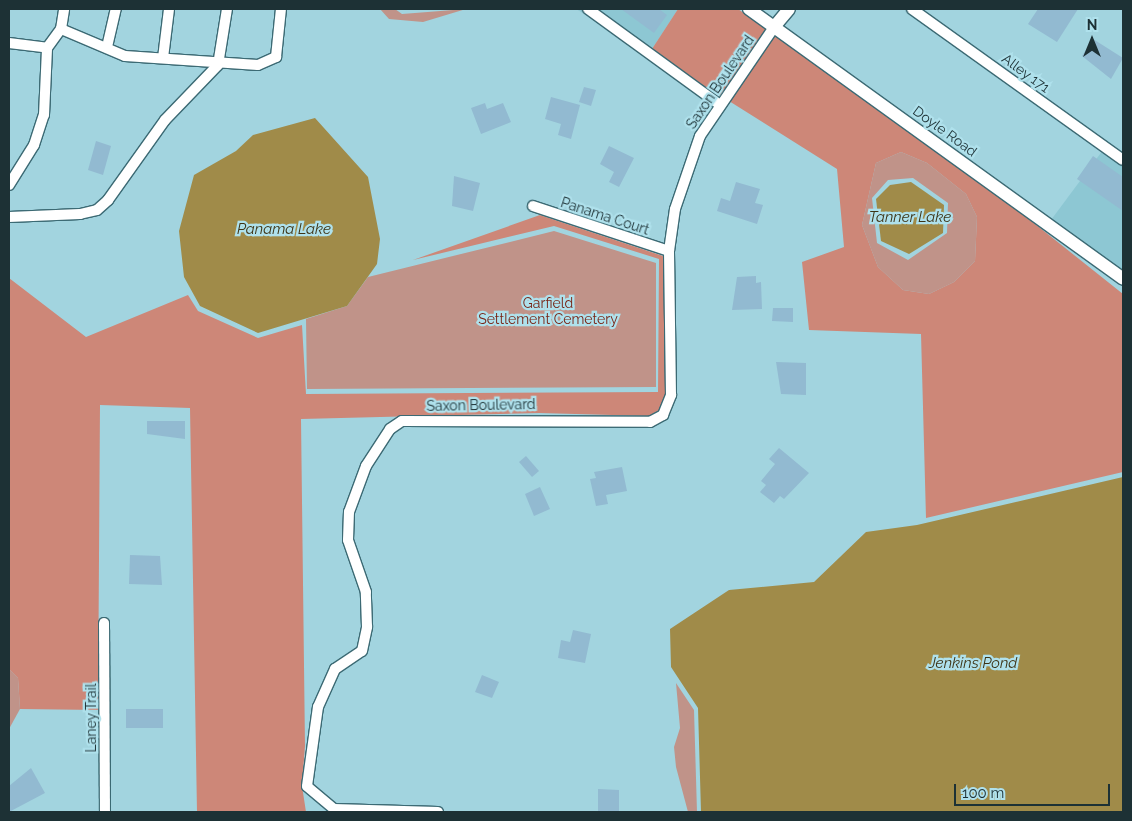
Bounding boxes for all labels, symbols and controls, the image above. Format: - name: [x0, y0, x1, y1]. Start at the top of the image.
- north arrow: [1067, 15, 1117, 65]
- text: N: [1087, 17, 1097, 33]
- street label: Saxon Boulevard: [683, 32, 757, 132]
- street label: Alley 171: [999, 50, 1053, 96]
- street label: Doyle Road: [910, 102, 980, 160]
- street label: Panama Court: [559, 194, 651, 238]
- water label: Tanner Lake: [869, 209, 951, 227]
- water label: Panama Lake: [237, 221, 331, 239]
- park label: Garfield Settlement Cemetery: [478, 295, 618, 328]
- street label: Saxon Boulevard: [426, 396, 536, 414]
- water label: Jenkins Pond: [929, 655, 1017, 673]
- street label: Laney Trail: [83, 683, 99, 753]
- scale bar: [957, 774, 1113, 806]
- text: 100 m: [962, 784, 1004, 802]

